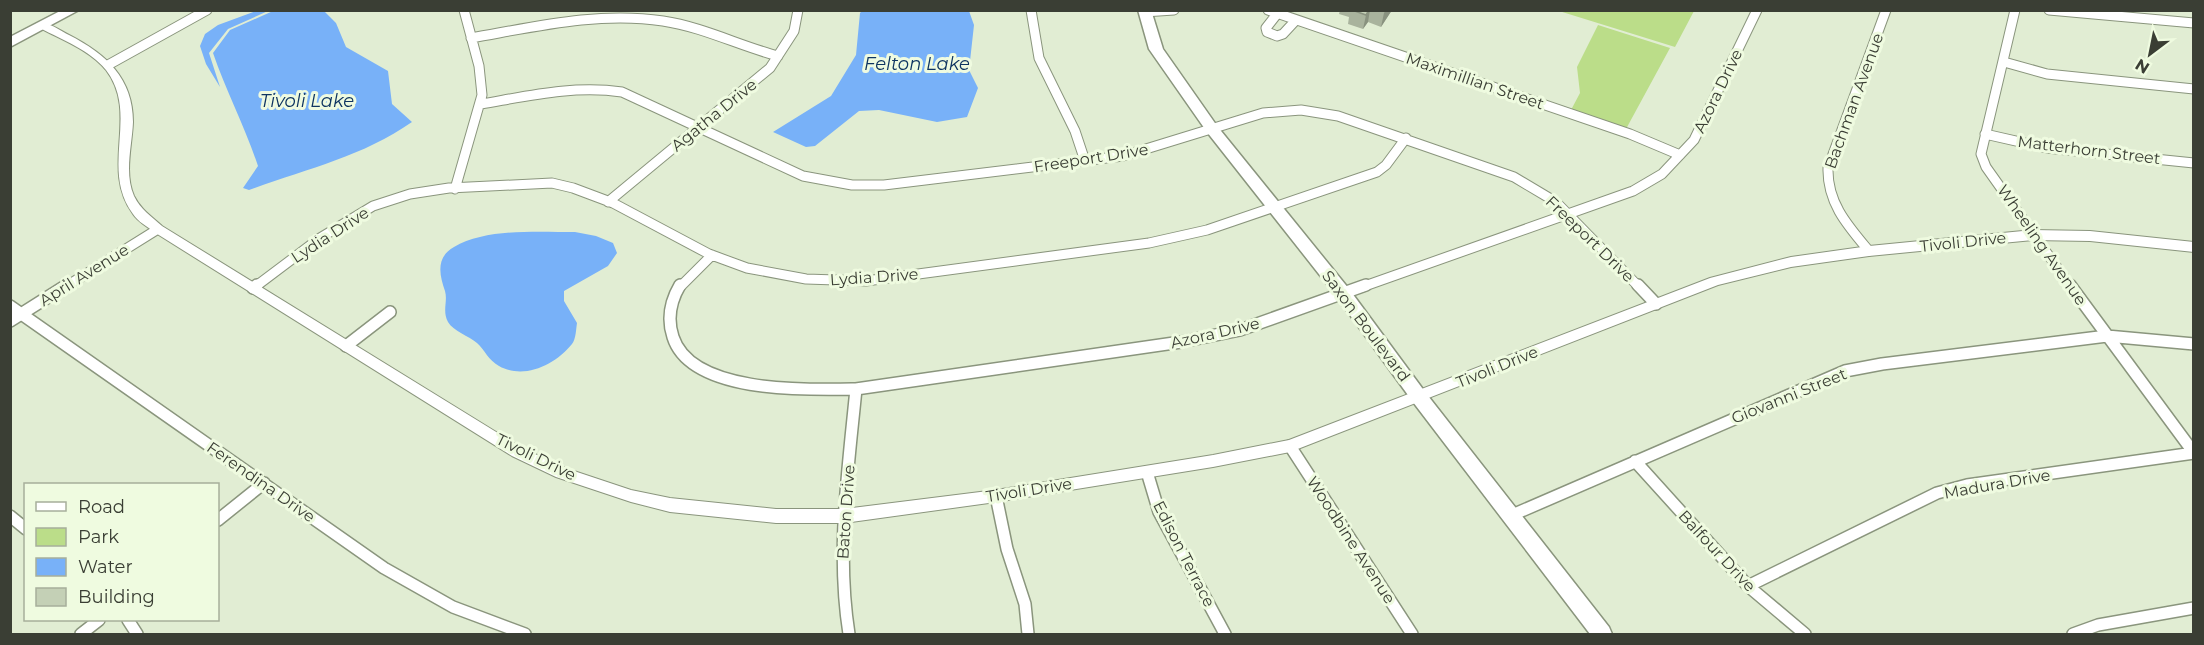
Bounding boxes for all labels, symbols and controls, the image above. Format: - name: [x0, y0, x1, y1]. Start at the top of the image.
- north arrow: [2120, 24, 2180, 84]
- street label: Bachman Avenue: [1821, 31, 1887, 171]
- street label: Azora Drive: [1690, 46, 1746, 136]
- street label: Maximillian Street: [1404, 48, 1547, 114]
- water label: Felton Lake: [864, 53, 970, 75]
- text: N: [2132, 55, 2153, 78]
- street label: Agatha Drive: [667, 75, 761, 155]
- water label: Tivoli Lake: [260, 90, 354, 112]
- street label: Matterhorn Street: [2017, 132, 2162, 168]
- street label: Freeport Drive: [1032, 140, 1150, 176]
- street label: Wheeling Avenue: [1993, 181, 2091, 309]
- street label: Freeport Drive: [1542, 192, 1638, 286]
- street label: Lydia Drive: [288, 203, 372, 267]
- street label: Tivoli Drive: [1919, 228, 2007, 256]
- street label: April Avenue: [36, 240, 132, 310]
- street label: Lydia Drive: [829, 264, 919, 290]
- street label: Saxon Boulevard: [1318, 267, 1414, 385]
- street label: Azora Drive: [1169, 314, 1261, 352]
- street label: Tivoli Drive: [1453, 342, 1541, 392]
- street label: Giovanni Street: [1729, 364, 1850, 428]
- street label: Tivoli Drive: [493, 429, 579, 485]
- street label: Ferendina Drive: [203, 438, 319, 526]
- street label: Baton Drive: [833, 464, 859, 560]
- street label: Madura Drive: [1942, 465, 2052, 503]
- street label: Woodbine Avenue: [1303, 473, 1399, 607]
- street label: Tivoli Drive: [985, 474, 1073, 506]
- legend: [24, 483, 219, 621]
- text: Road: [78, 496, 125, 518]
- street label: Edison Terrace: [1149, 498, 1219, 610]
- street label: Balfour Drive: [1674, 506, 1760, 596]
- text: Park: [78, 526, 119, 548]
- text: Water: [78, 556, 133, 578]
- text: Building: [78, 586, 155, 608]

